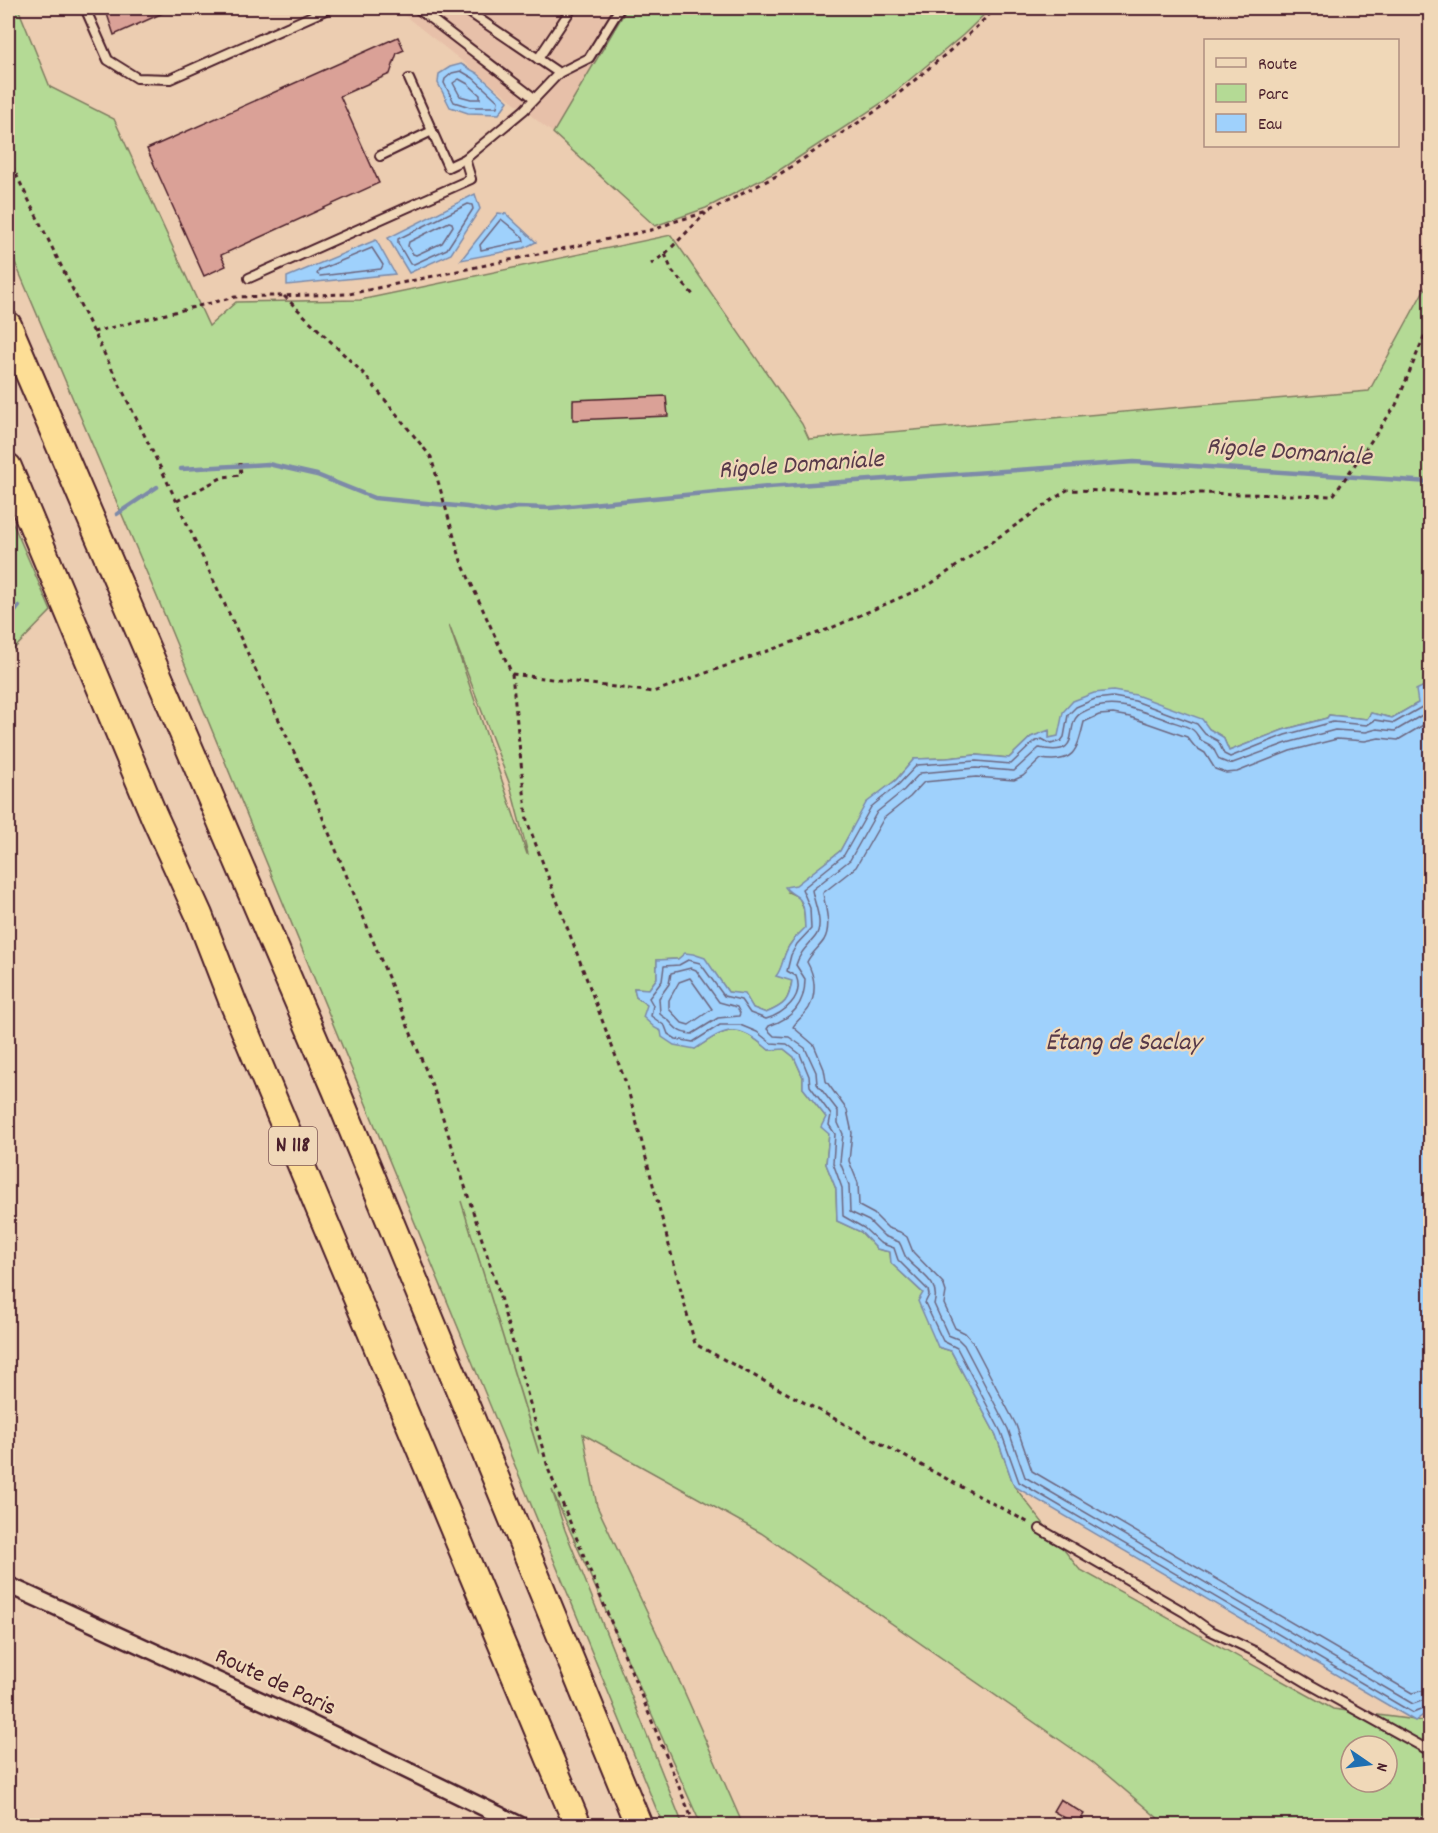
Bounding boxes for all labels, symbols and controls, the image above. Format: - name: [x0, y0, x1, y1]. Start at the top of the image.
- legend: [1204, 39, 1399, 147]
- text: Route: [1258, 53, 1297, 78]
- text: Parc: [1258, 83, 1289, 108]
- text: Eau: [1258, 113, 1282, 138]
- water label: Rigole Domaniale: [1205, 429, 1374, 477]
- water label: Rigole Domaniale: [717, 442, 886, 490]
- water label: Étang de Saclay: [1045, 1025, 1204, 1062]
- road number: N 118: [269, 1127, 317, 1165]
- street label: Route de Paris: [209, 1640, 341, 1726]
- north arrow: [1339, 1734, 1399, 1794]
- text: N: [1369, 1760, 1393, 1774]

